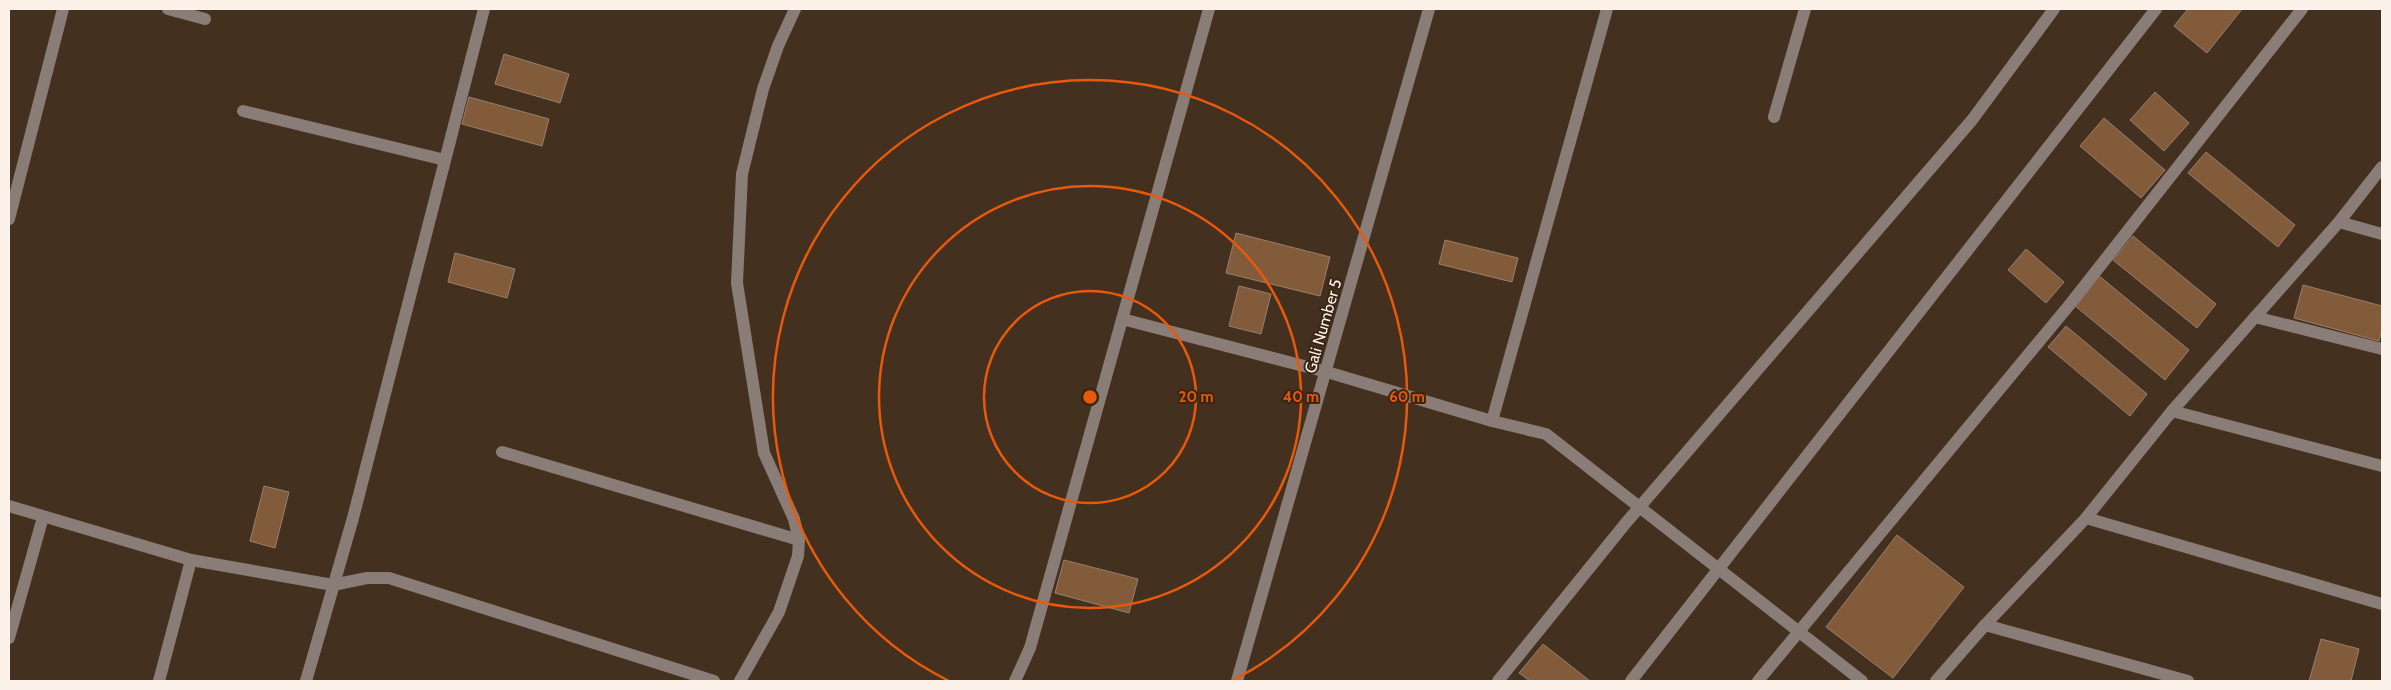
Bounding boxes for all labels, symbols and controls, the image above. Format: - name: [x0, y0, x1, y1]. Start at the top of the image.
- street label: Gali Number 5: [1300, 277, 1346, 375]
- centre of rings: [1081, 388, 1099, 406]
- text: 20 m: [1179, 388, 1213, 406]
- text: 40 m: [1283, 388, 1319, 406]
- text: 60 m: [1389, 388, 1425, 406]

